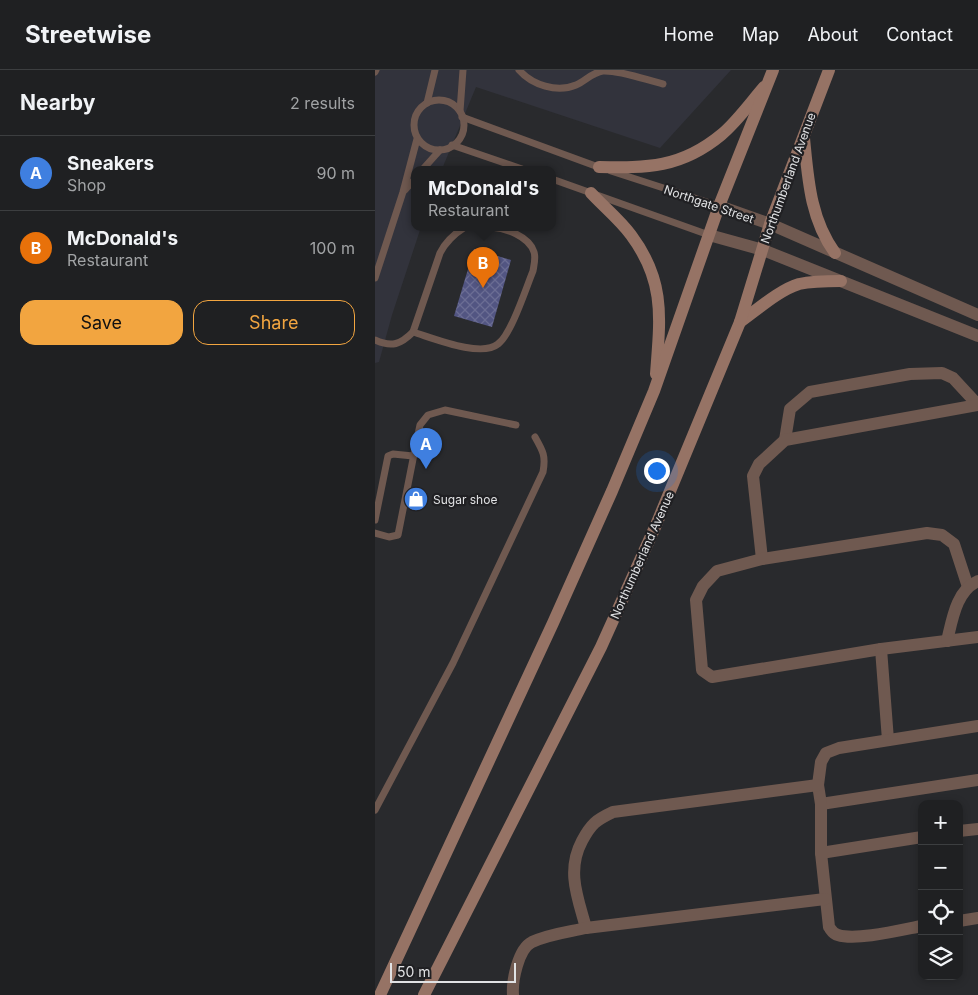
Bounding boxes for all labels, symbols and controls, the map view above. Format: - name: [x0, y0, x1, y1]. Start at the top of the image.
- text: Streetwise: [25, 20, 151, 49]
- text: Home: [664, 24, 714, 45]
- text: Map: [742, 24, 779, 45]
- text: About: [807, 24, 858, 45]
- text: Contact: [886, 24, 953, 45]
- text: Nearby: [20, 90, 95, 115]
- text: 2 results: [290, 93, 355, 113]
- street label: Northumberland Avenue: [757, 110, 819, 246]
- text: Sneakers: [67, 152, 154, 175]
- text: A: [30, 163, 42, 183]
- text: 90 m: [316, 163, 355, 183]
- popup: [411, 166, 556, 231]
- text: Shop: [67, 175, 106, 195]
- text: McDonald's: [428, 177, 539, 200]
- street label: Northgate Street: [662, 182, 756, 226]
- text: Restaurant: [428, 200, 509, 220]
- text: McDonald's: [67, 227, 178, 250]
- text: B: [31, 238, 41, 258]
- text: 100 m: [310, 238, 355, 258]
- pin: B: [467, 247, 499, 288]
- text: Restaurant: [67, 250, 148, 270]
- button: Save: [20, 300, 183, 345]
- button: Share: [193, 300, 355, 345]
- pin: A: [410, 428, 442, 469]
- your location: [644, 458, 670, 484]
- shop icon: Sugar shoe: [403, 486, 429, 512]
- street label: Northumberland Avenue: [607, 489, 677, 621]
- place label: Sugar shoe: [433, 492, 497, 507]
- map controls: [918, 800, 963, 980]
- button: +: [918, 800, 963, 845]
- button: −: [918, 845, 963, 890]
- button: locate: [918, 890, 963, 935]
- button: layers: [918, 935, 963, 980]
- scale bar: [390, 960, 516, 983]
- text: 50 m: [397, 963, 431, 980]

